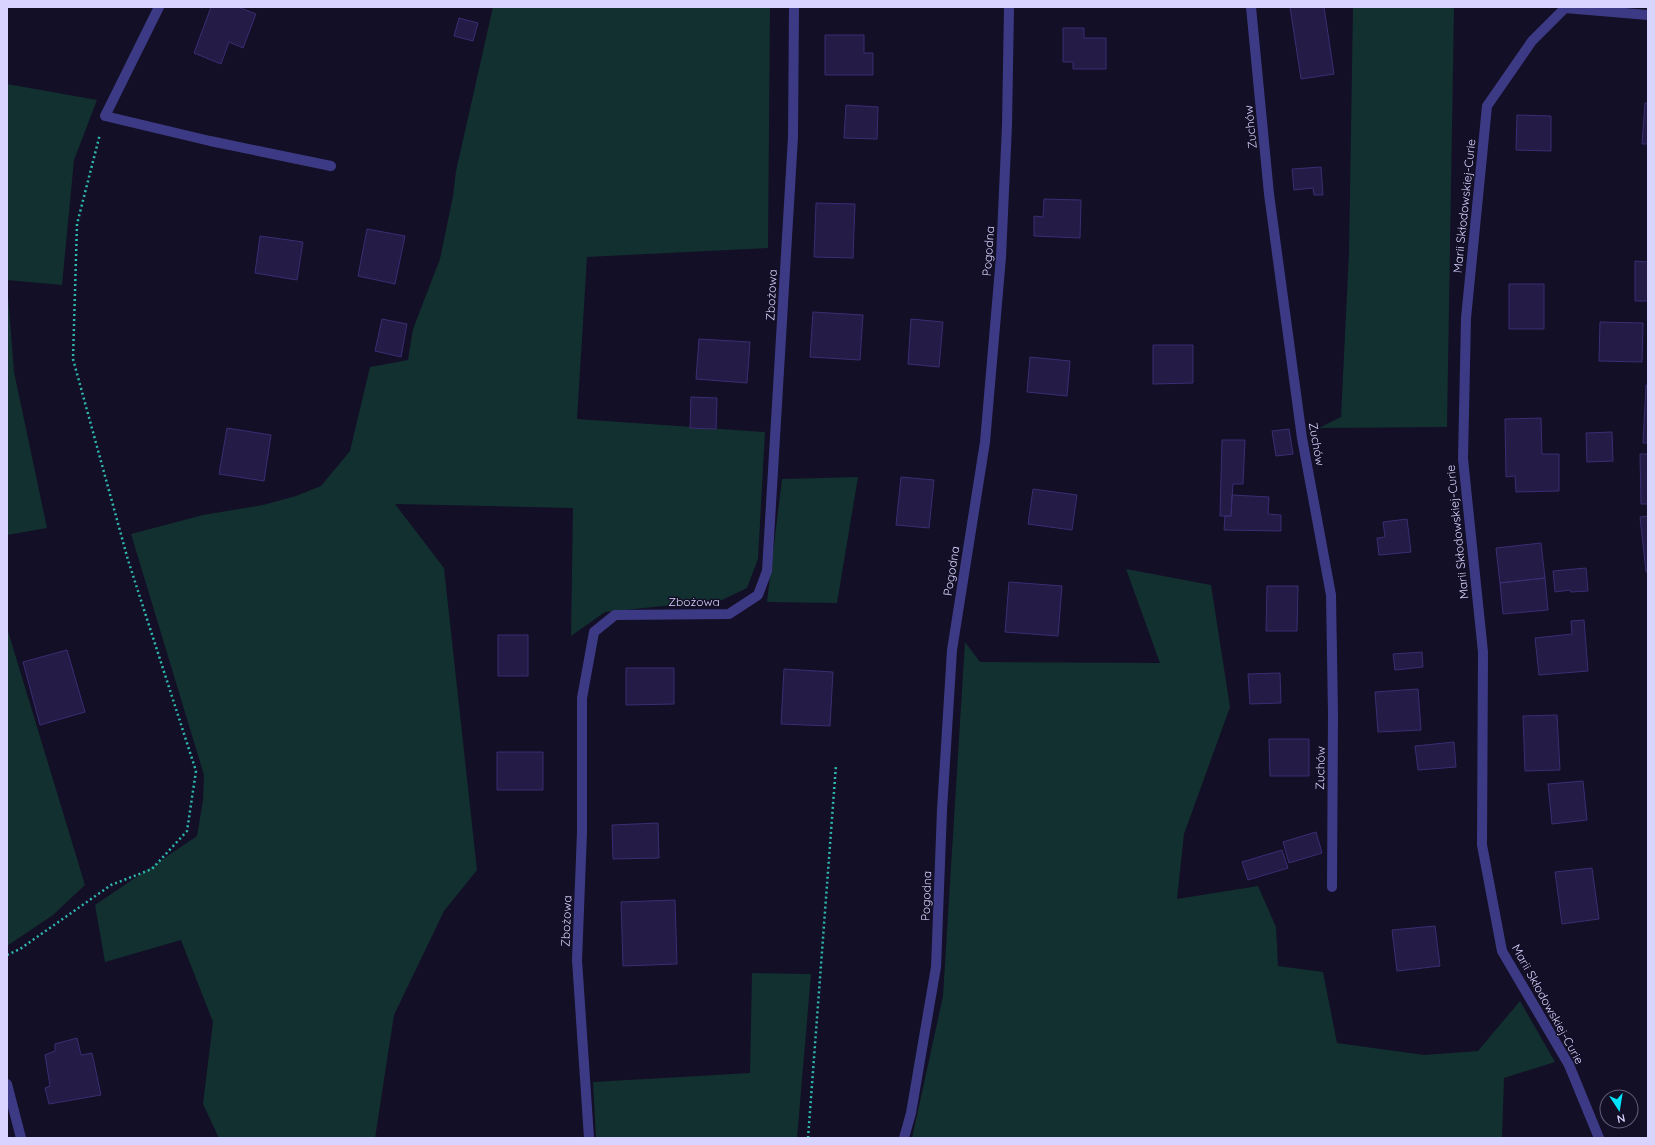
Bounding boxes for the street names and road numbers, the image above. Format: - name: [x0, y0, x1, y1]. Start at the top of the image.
- street label: Zuchów: [1240, 104, 1260, 150]
- street label: Marii Skłodowskiej-Curie: [1449, 138, 1479, 274]
- street label: Pogodna: [979, 225, 997, 277]
- street label: Zbożowa: [762, 269, 780, 321]
- street label: Zuchów: [1306, 421, 1328, 467]
- street label: Marii Skłodowskiej-Curie: [1442, 464, 1472, 600]
- street label: Pogodna: [940, 545, 962, 597]
- street label: Zbożowa: [668, 594, 720, 609]
- street label: Zuchów: [1312, 746, 1328, 790]
- street label: Pogodna: [918, 871, 934, 921]
- street label: Zbożowa: [558, 895, 574, 947]
- street label: Marii Skłodowskiej-Curie: [1509, 941, 1587, 1067]

